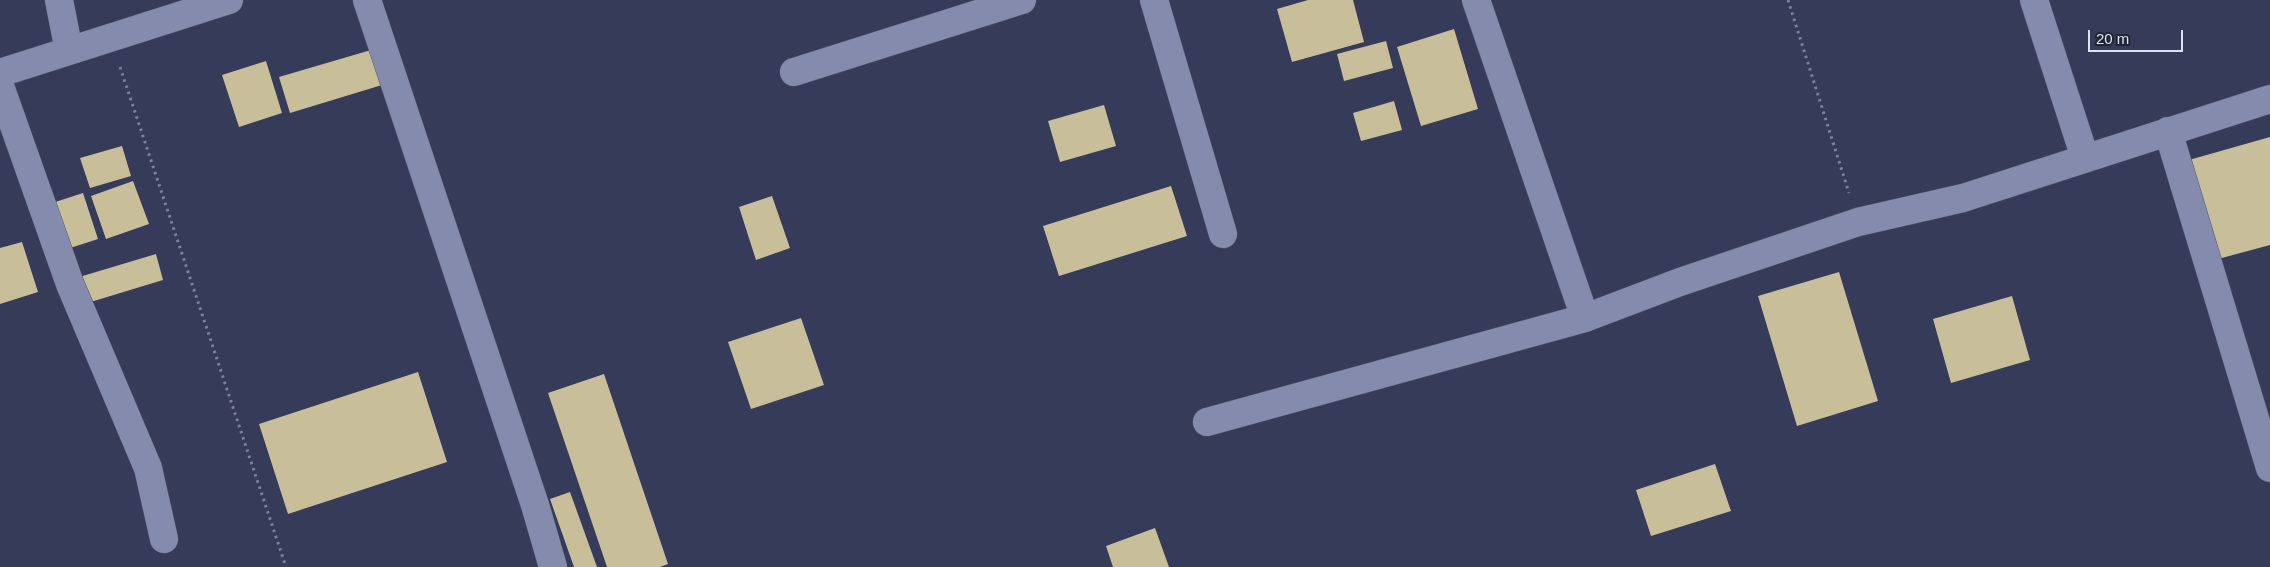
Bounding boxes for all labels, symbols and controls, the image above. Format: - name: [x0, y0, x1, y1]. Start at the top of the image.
- scale bar: [2090, 20, 2185, 52]
- text: 20 m: [2096, 30, 2129, 47]

